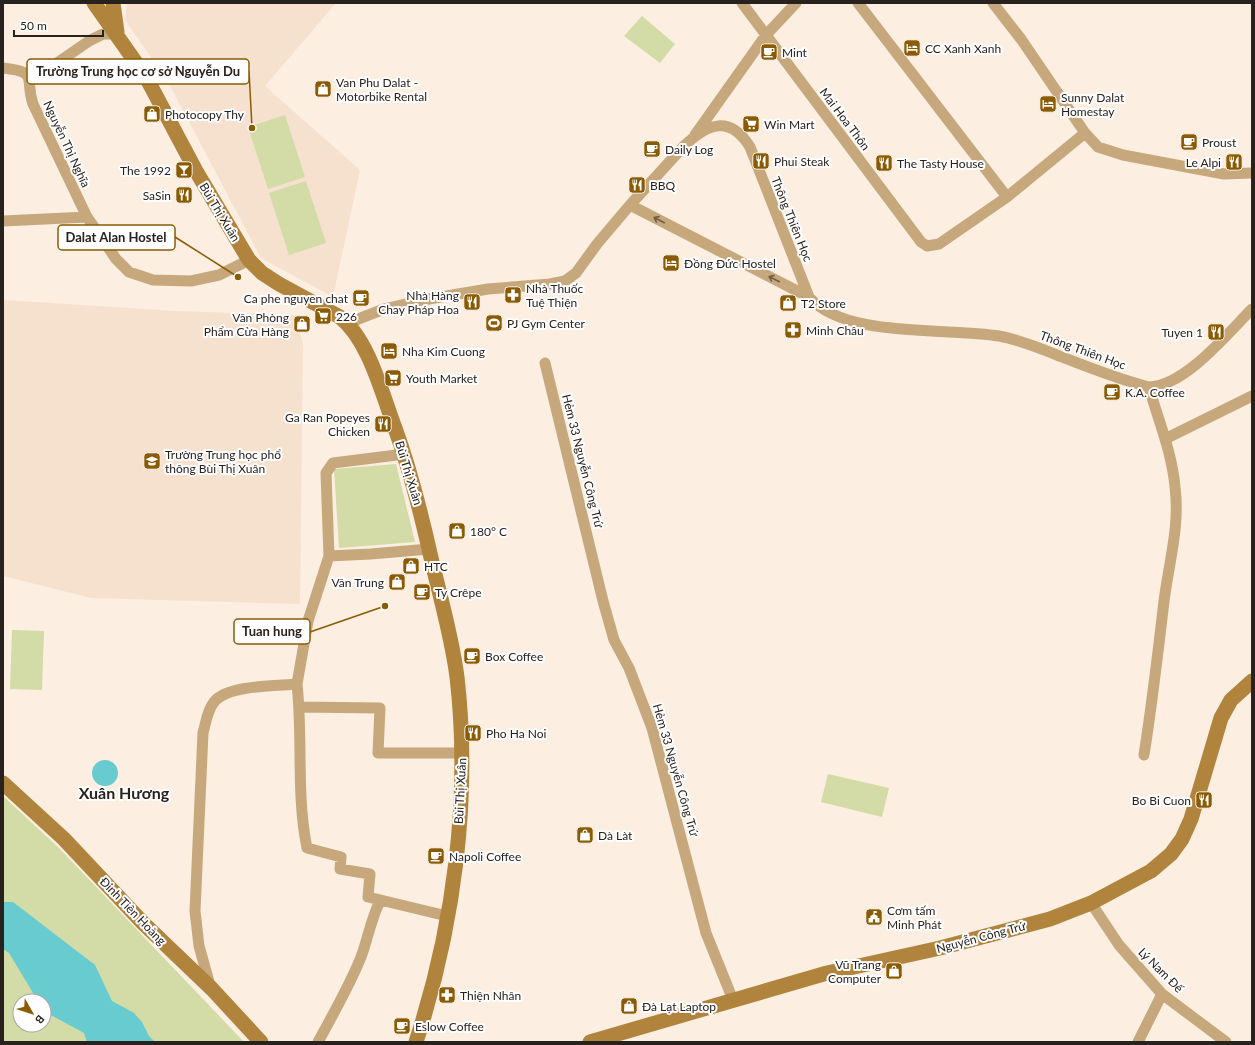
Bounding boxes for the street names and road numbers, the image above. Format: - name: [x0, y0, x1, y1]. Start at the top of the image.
- street label: Mai Hoa Thôn: [817, 85, 873, 153]
- street label: Nguyễn Thị Nghĩa: [40, 98, 94, 190]
- street label: Thông Thiên Học: [768, 174, 816, 264]
- street label: Bùi Thị Xuân: [196, 180, 244, 244]
- street label: Thông Thiên Học: [1038, 328, 1128, 373]
- street label: Hẻm 33 Nguyễn Công Trứ: [559, 393, 607, 530]
- street label: Bùi Thị Xuân: [392, 439, 426, 507]
- street label: Hẻm 33 Nguyễn Công Trứ: [650, 702, 702, 838]
- street label: Bùi Thị Xuân: [451, 757, 469, 825]
- street label: Đinh Tiên Hoàng: [97, 874, 169, 948]
- street label: Nguyễn Công Trứ: [935, 918, 1028, 956]
- street label: Lý Nam Đế: [1135, 944, 1188, 997]

